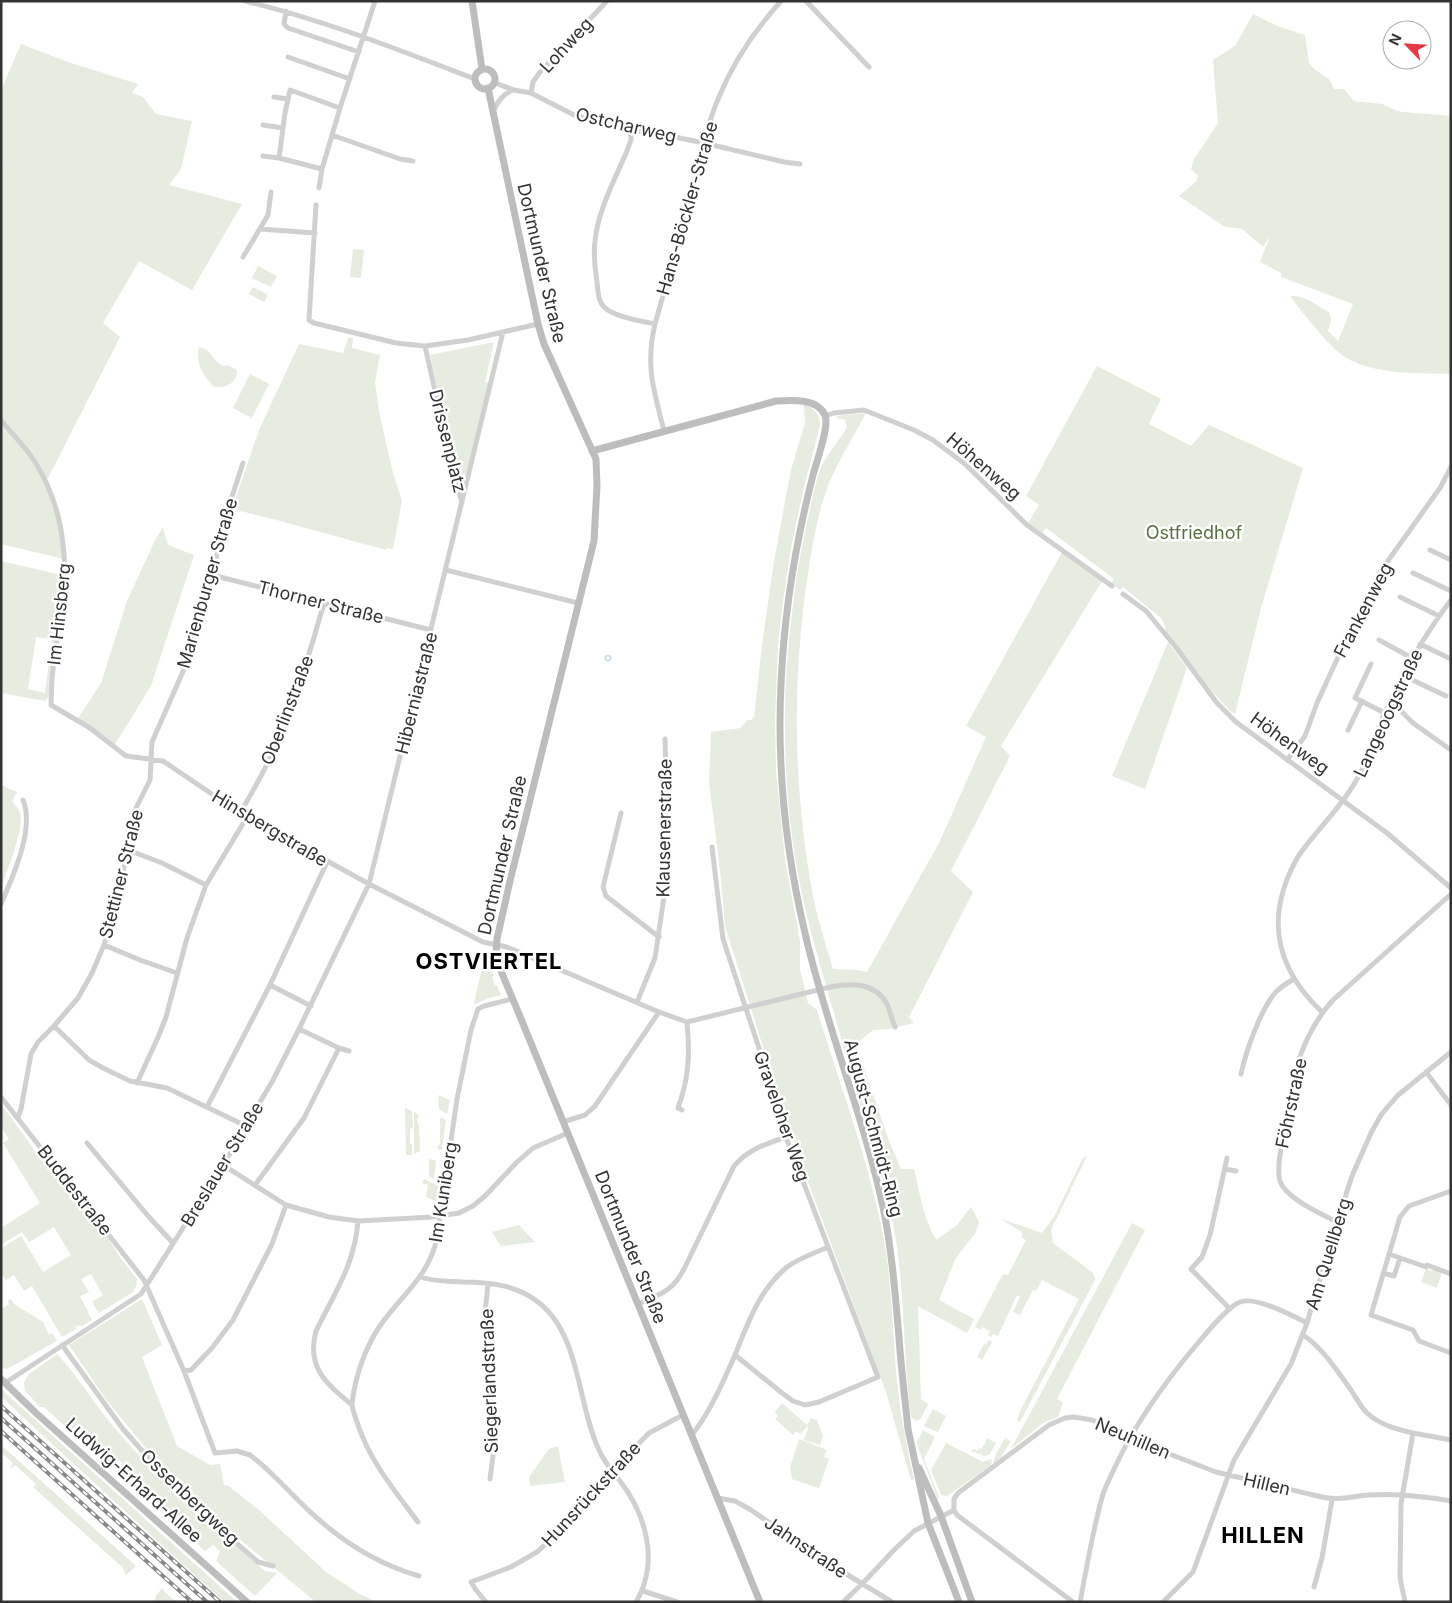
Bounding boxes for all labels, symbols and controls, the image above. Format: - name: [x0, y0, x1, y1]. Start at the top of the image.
- street label: Lohweg: [535, 13, 597, 77]
- north arrow: [1382, 20, 1432, 70]
- text: N: [1385, 31, 1405, 48]
- street label: Ostcharweg: [574, 103, 678, 147]
- street label: Hans-Böckler-Straße: [652, 119, 722, 297]
- street label: Dortmunder Straße: [513, 181, 571, 345]
- street label: Drissenplatz: [425, 387, 471, 495]
- street label: Höhenweg: [942, 428, 1026, 504]
- street label: Marienburger Straße: [173, 495, 241, 671]
- park label: Ostfriedhof: [1146, 522, 1243, 543]
- street label: Frankenweg: [1329, 559, 1397, 661]
- street label: Im Hinsberg: [43, 562, 75, 666]
- street label: Thorner Straße: [256, 576, 386, 628]
- street label: Hiberniastraße: [391, 630, 441, 756]
- street label: Langeoogstraße: [1349, 646, 1427, 780]
- street label: Oberlinstraße: [256, 652, 318, 768]
- street label: Höhenweg: [1247, 707, 1333, 779]
- street label: Klausenerstraße: [652, 758, 676, 898]
- street label: Dortmunder Straße: [473, 773, 531, 937]
- street label: Hinsbergstraße: [209, 785, 331, 871]
- street label: Stettiner Straße: [95, 807, 147, 941]
- district label: OSTVIERTEL: [416, 948, 562, 974]
- street label: August-Schmidt-Ring: [840, 1037, 908, 1219]
- street label: Graveloher Weg: [750, 1048, 814, 1184]
- street label: Föhrstraße: [1271, 1056, 1311, 1150]
- street label: Breslauer Straße: [177, 1098, 267, 1230]
- street label: Im Kuniberg: [425, 1140, 461, 1244]
- street label: Buddestraße: [33, 1141, 117, 1239]
- street label: Dortmunder Straße: [591, 1167, 671, 1327]
- street label: Am Quellberg: [1301, 1196, 1355, 1312]
- street label: Siegerlandstraße: [476, 1308, 502, 1454]
- street label: Ludwig-Erhard-Allee: [62, 1413, 206, 1547]
- street label: Neuhillen: [1092, 1413, 1174, 1463]
- street label: Hunsrückstraße: [537, 1437, 645, 1551]
- street label: Ossenbergweg: [136, 1445, 244, 1549]
- street label: Hillen: [1241, 1468, 1293, 1500]
- street label: Jahnstraße: [761, 1512, 851, 1582]
- district label: HILLEN: [1221, 1522, 1305, 1548]

